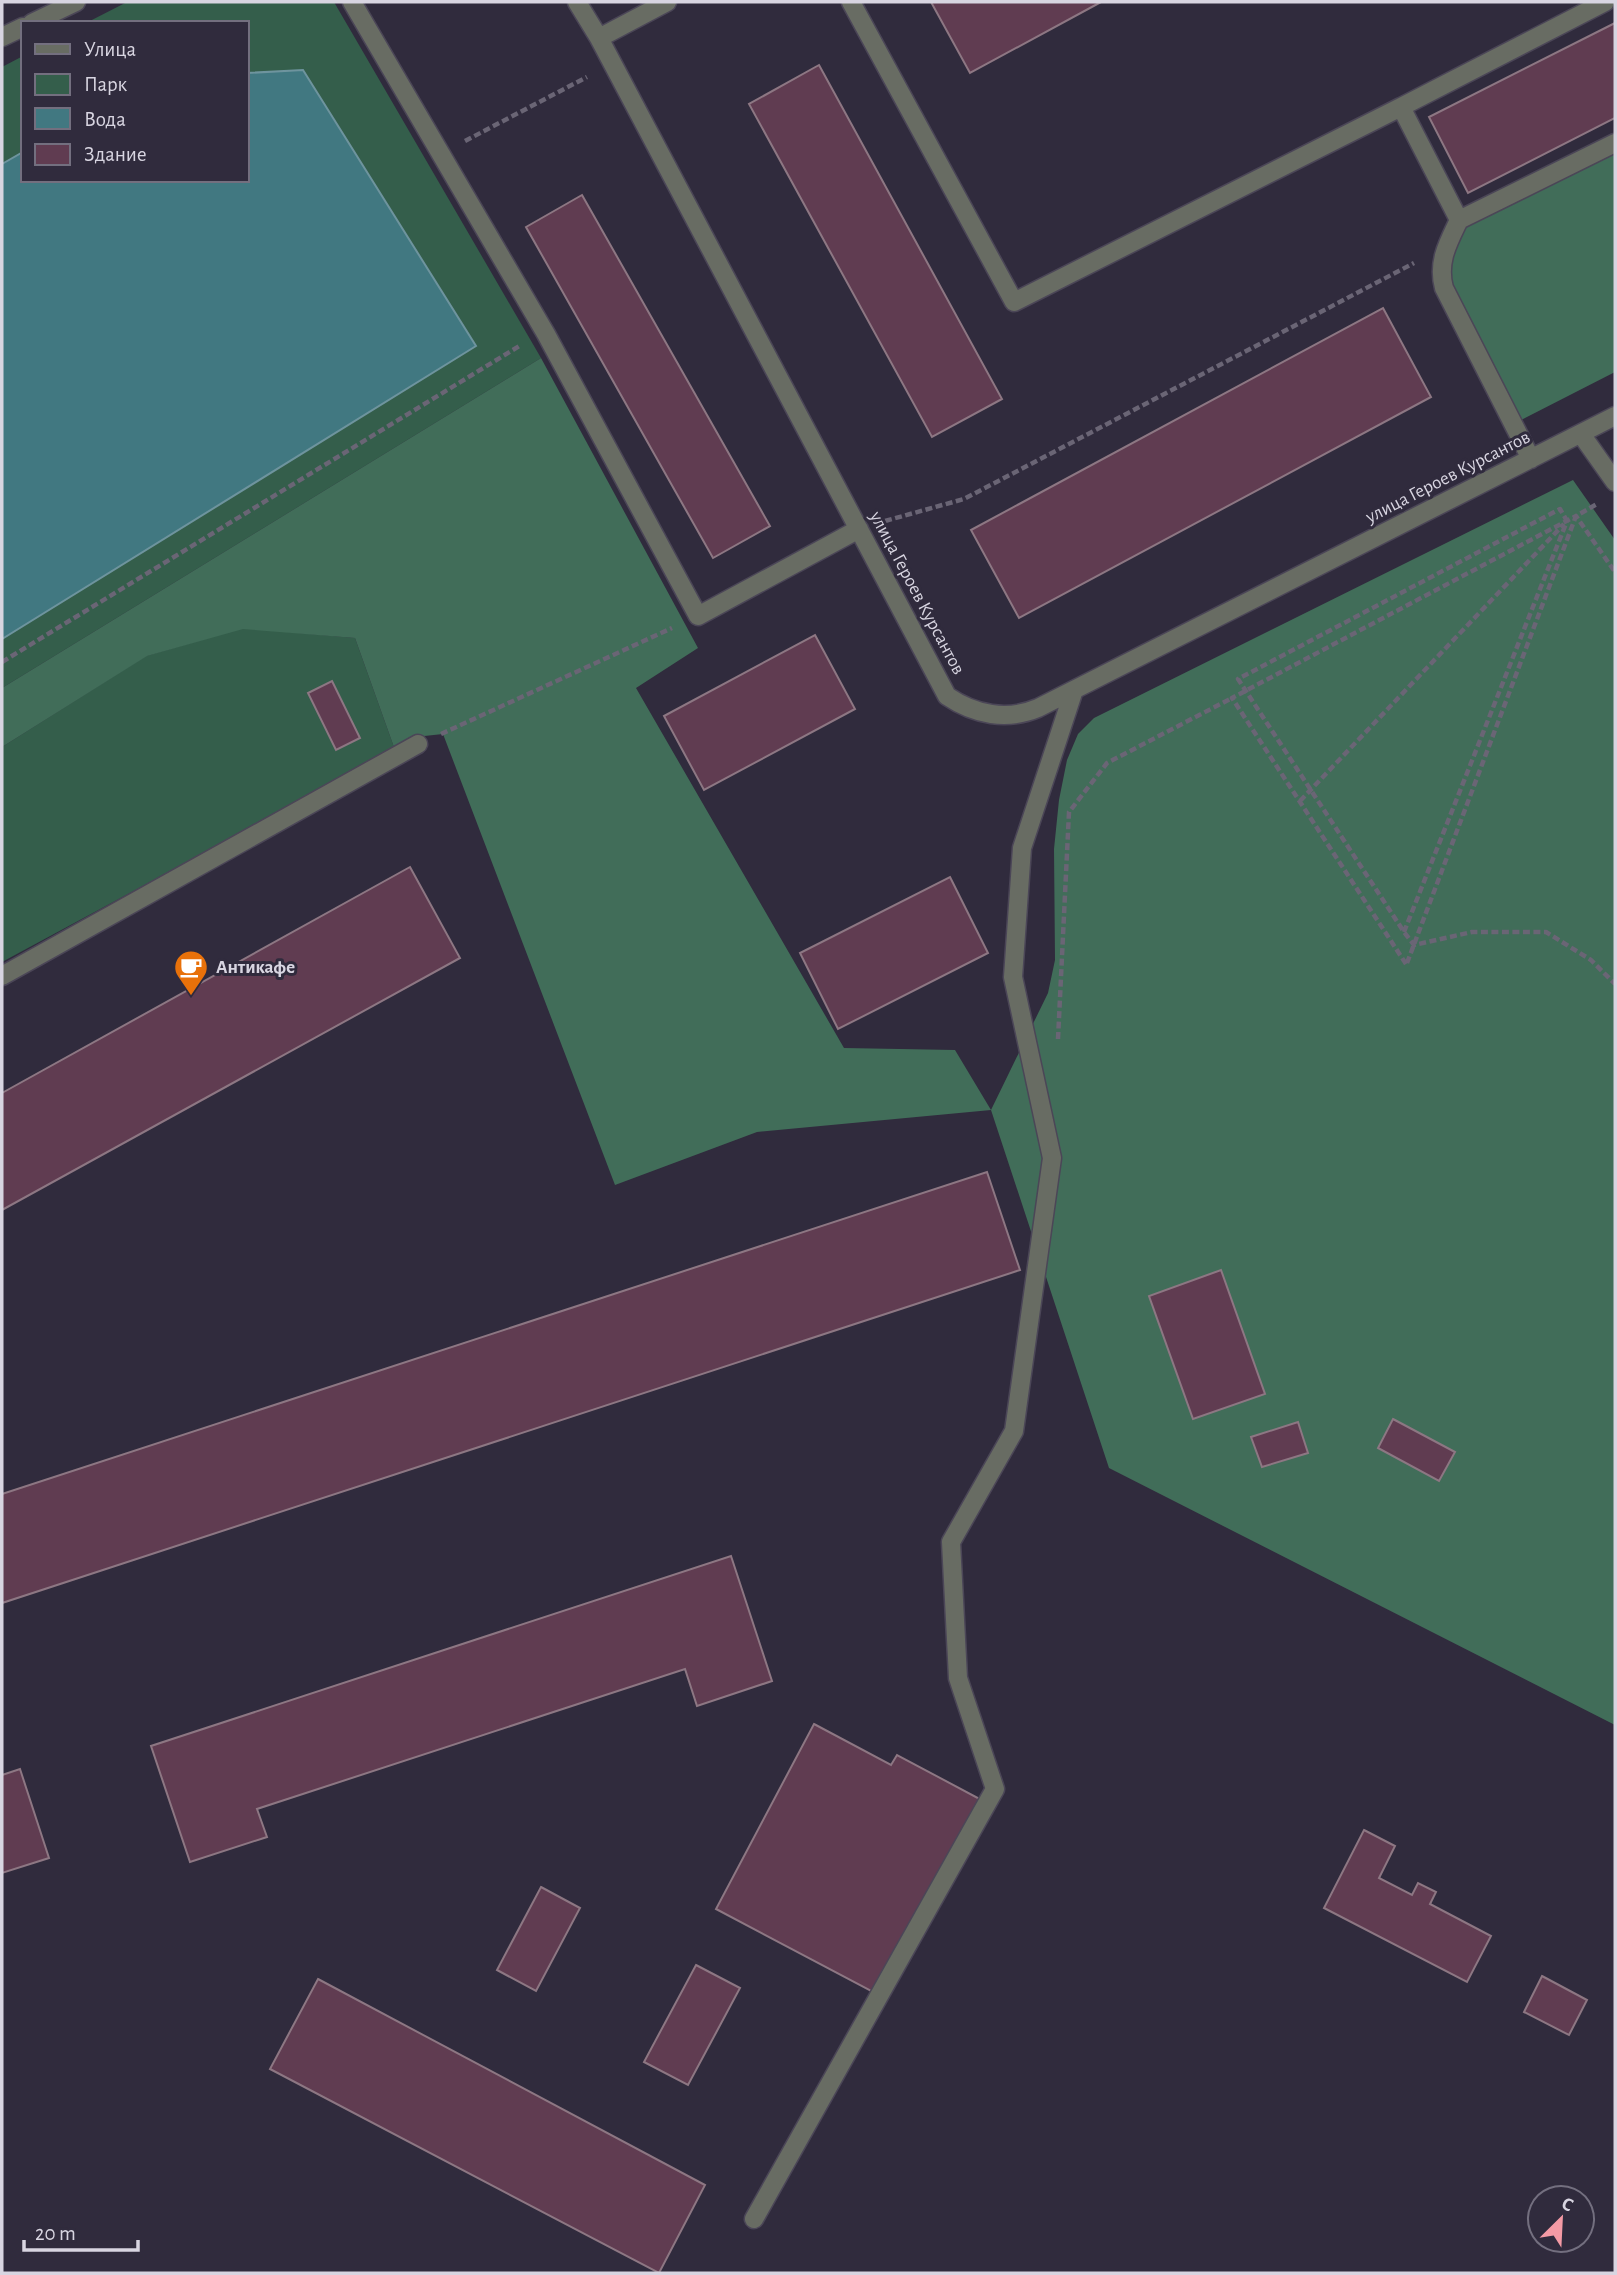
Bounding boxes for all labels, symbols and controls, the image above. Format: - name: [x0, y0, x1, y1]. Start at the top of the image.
- legend: [21, 21, 248, 182]
- text: Улица: [84, 39, 137, 60]
- text: Парк: [84, 74, 128, 95]
- text: Вода: [84, 109, 126, 130]
- text: Здание: [84, 144, 147, 165]
- street label: улица Героев Курсантов: [1362, 427, 1533, 527]
- street label: улица Героев Курсантов: [865, 507, 968, 678]
- cafe icon: Антикафе: [172, 948, 210, 997]
- place label: Антикафе: [216, 958, 295, 977]
- north arrow: [1526, 2184, 1596, 2254]
- text: С: [1559, 2194, 1576, 2216]
- scale bar: [24, 2208, 138, 2252]
- text: 20 m: [35, 2223, 76, 2244]

